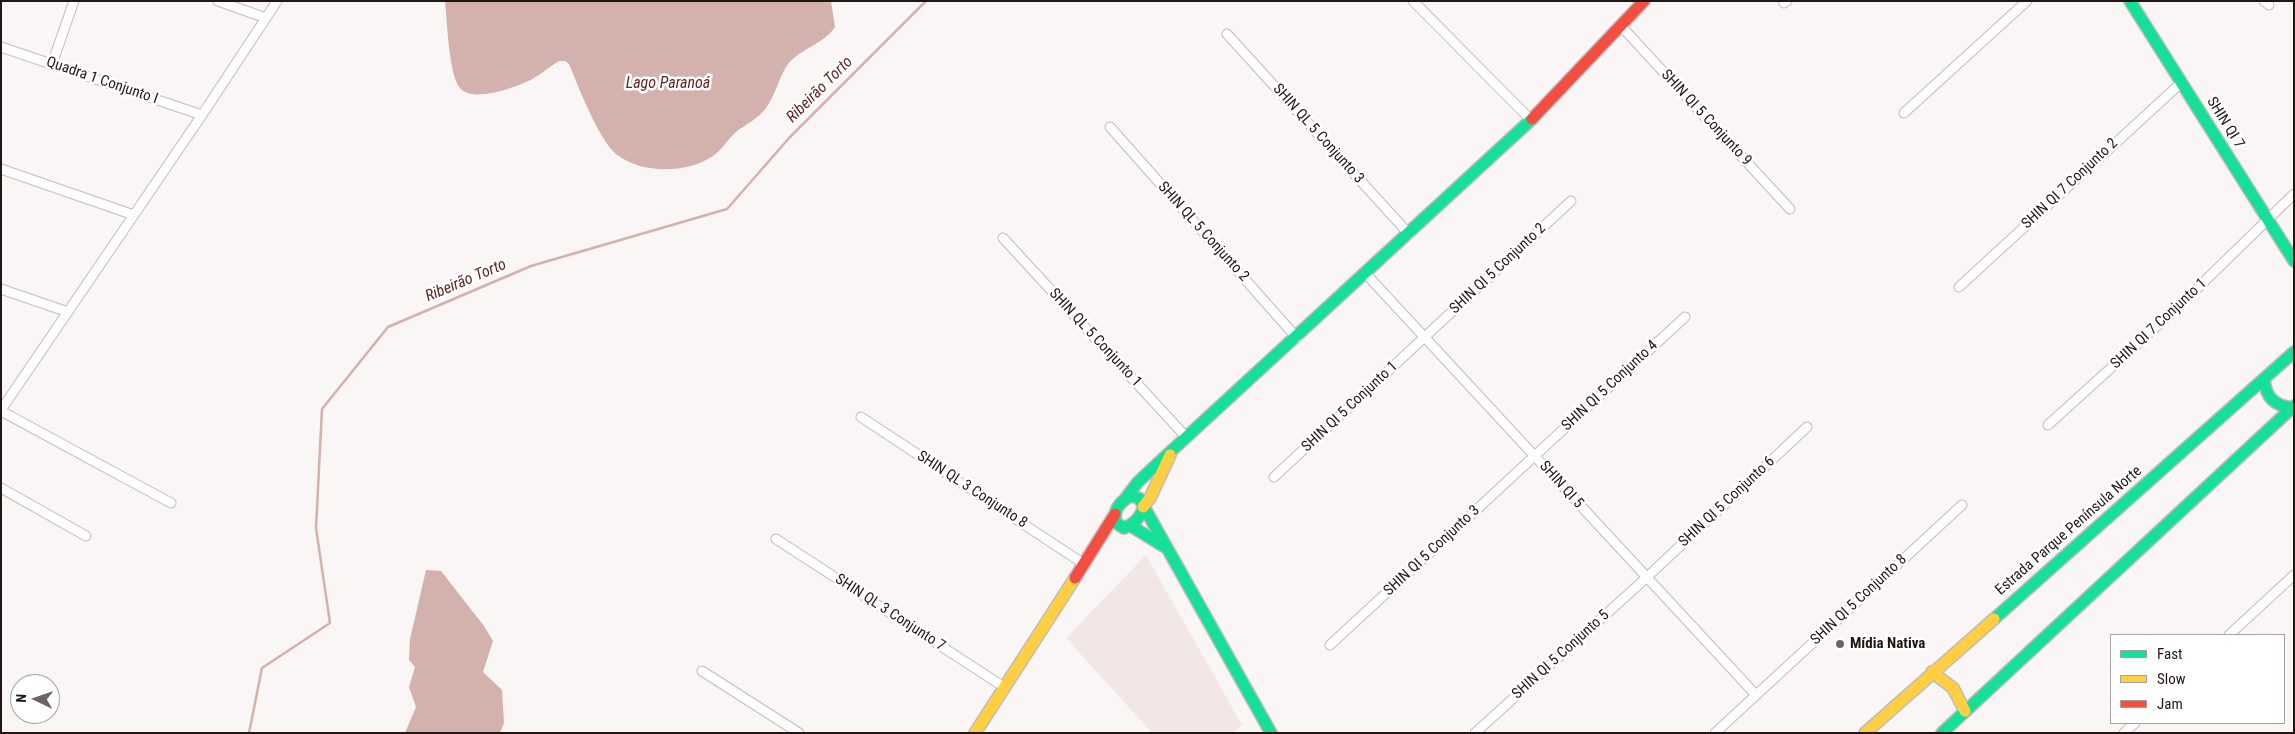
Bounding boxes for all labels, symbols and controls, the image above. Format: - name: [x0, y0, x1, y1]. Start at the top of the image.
- street label: Quadra 1 Conjunto I: [44, 53, 160, 109]
- water label: Ribeirão Torto: [783, 53, 857, 127]
- street label: SHIN QI 5 Conjunto 9: [1657, 66, 1755, 170]
- water label: Lago Paranoá: [626, 74, 710, 94]
- street label: SHIN QL 5 Conjunto 3: [1269, 80, 1367, 188]
- street label: SHIN QI 7: [2202, 94, 2248, 152]
- street label: SHIN QI 7 Conjunto 2: [2018, 135, 2122, 233]
- street label: SHIN QL 5 Conjunto 2: [1154, 178, 1252, 286]
- street label: SHIN QI 5 Conjunto 2: [1446, 220, 1550, 318]
- water label: Ribeirão Torto: [423, 255, 509, 307]
- street label: SHIN QI 7 Conjunto 1: [2107, 275, 2211, 373]
- street label: SHIN QL 5 Conjunto 1: [1045, 285, 1145, 391]
- street label: SHIN QI 5 Conjunto 4: [1558, 337, 1662, 435]
- street label: SHIN QI 5 Conjunto 1: [1298, 358, 1402, 456]
- street label: SHIN QL 3 Conjunto 8: [913, 448, 1031, 532]
- street label: SHIN QI 5 Conjunto 6: [1675, 453, 1779, 551]
- street label: SHIN QI 5: [1535, 458, 1587, 512]
- street label: Estrada Parque Península Norte: [1992, 463, 2146, 599]
- street label: SHIN QI 5 Conjunto 3: [1380, 502, 1484, 600]
- street label: SHIN QI 5 Conjunto 8: [1807, 551, 1911, 649]
- street label: SHIN QL 3 Conjunto 7: [831, 571, 949, 655]
- street label: SHIN QI 5 Conjunto 5: [1509, 607, 1613, 703]
- legend: [2110, 634, 2285, 724]
- place label: Mídia Nativa: [1850, 635, 1925, 653]
- marker: Mídia Nativa: [1834, 638, 1846, 650]
- text: Fast: [2157, 645, 2182, 663]
- text: Slow: [2157, 670, 2186, 688]
- north arrow: [10, 674, 60, 724]
- text: N: [13, 694, 29, 703]
- text: Jam: [2157, 695, 2183, 713]

